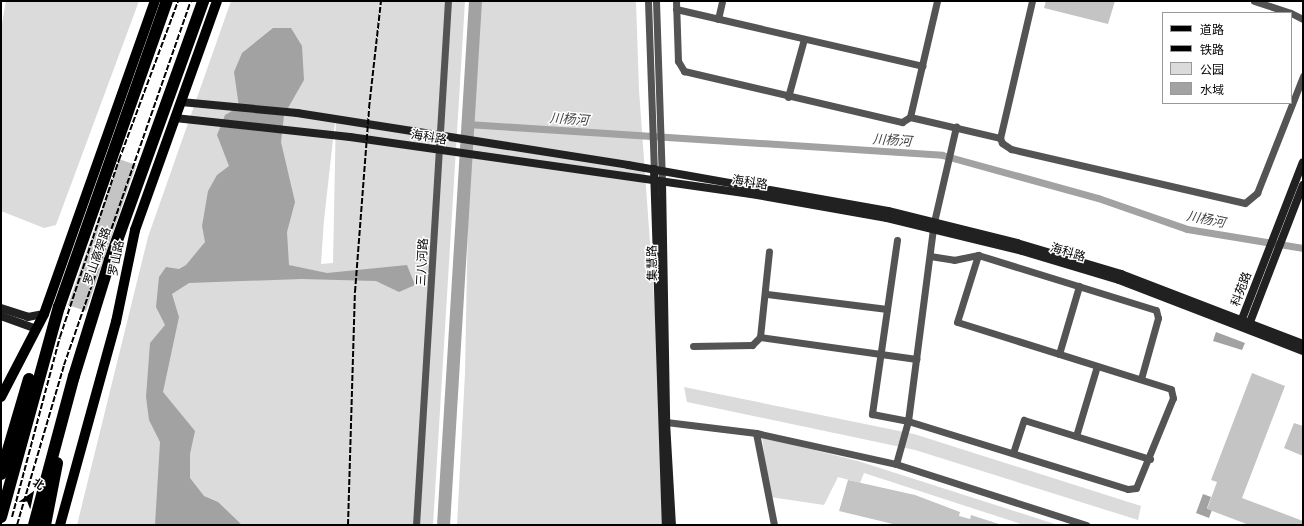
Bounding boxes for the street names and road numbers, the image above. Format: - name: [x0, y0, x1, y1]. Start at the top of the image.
- street label: 海科路: [410, 127, 448, 147]
- street label: 海科路: [731, 172, 769, 192]
- street label: 罗山高架路: [80, 225, 114, 287]
- street label: 三八河路: [414, 238, 430, 286]
- street label: 罗山路: [105, 239, 127, 277]
- street label: 海科路: [1049, 240, 1087, 264]
- street label: 集慧路: [644, 245, 660, 281]
- street label: 科苑路: [1228, 270, 1254, 308]

